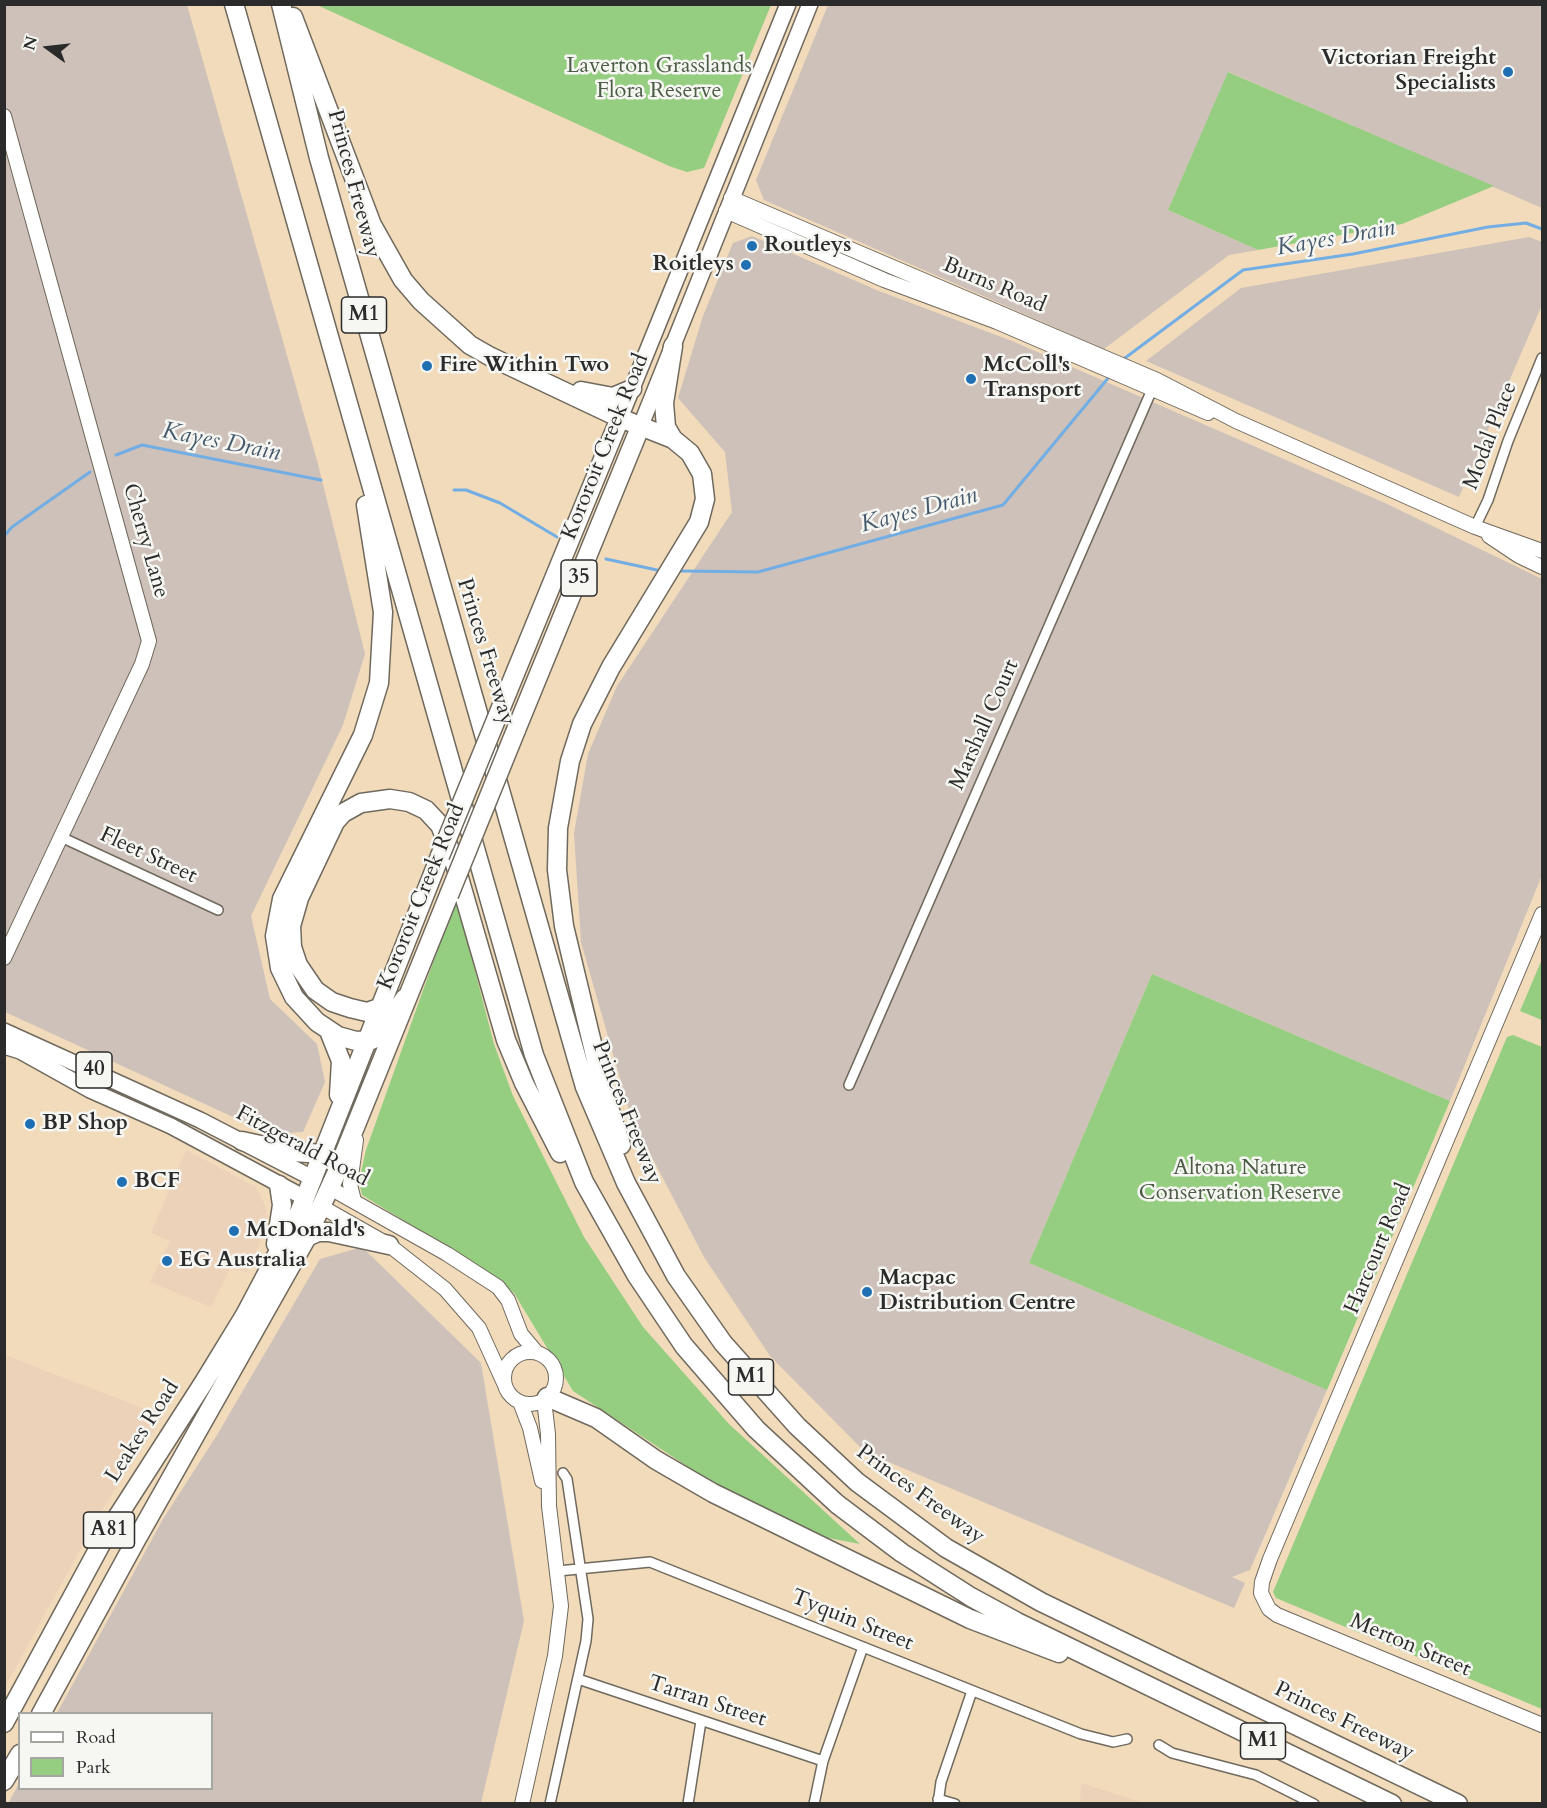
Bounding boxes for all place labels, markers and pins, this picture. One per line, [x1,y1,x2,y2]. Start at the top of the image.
place label: Victorian Freight Specialists [1321,46,1496,98]
marker: Victorian Freight Specialists [1501,65,1515,79]
place label: Routleys [764,233,851,259]
marker: Routleys [745,239,759,253]
place label: Roitleys [652,252,734,278]
marker: Roitleys [739,258,753,272]
place label: Fire Within Two [439,353,609,379]
place label: McColl's Transport [983,353,1081,404]
marker: Fire Within Two [420,359,434,373]
marker: McColl's Transport [964,372,978,386]
place label: BP Shop [42,1111,128,1137]
marker: BP Shop [23,1117,37,1131]
place label: BCF [134,1169,180,1195]
marker: BCF [115,1175,129,1189]
place label: McDonald's [246,1218,365,1244]
marker: McDonald's [227,1224,241,1238]
place label: EG Australia [179,1248,306,1274]
marker: EG Australia [160,1254,174,1268]
place label: Macpac Distribution Centre [879,1266,1076,1318]
marker: Macpac Distribution Centre [860,1285,874,1299]

